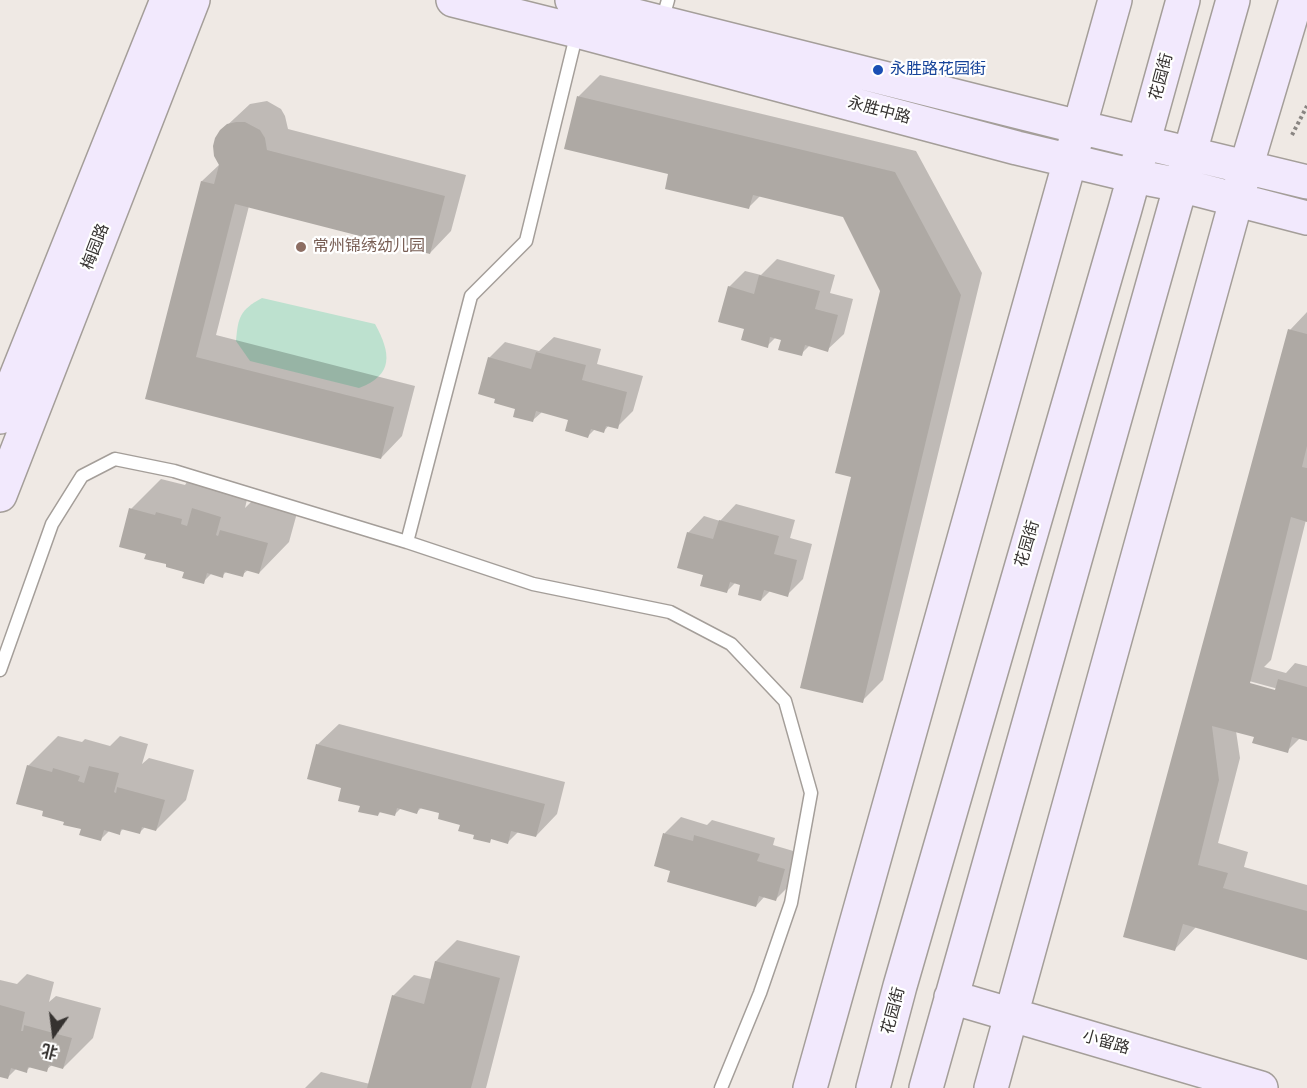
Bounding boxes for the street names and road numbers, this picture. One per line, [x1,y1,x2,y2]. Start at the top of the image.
street label: 花园街 [1147,51,1177,103]
street label: 永胜中路 [846,93,912,129]
street label: 梅园路 [78,221,114,273]
street label: 花园街 [1012,518,1044,570]
street label: 花园街 [879,985,909,1037]
street label: 小留路 [1080,1027,1132,1059]

